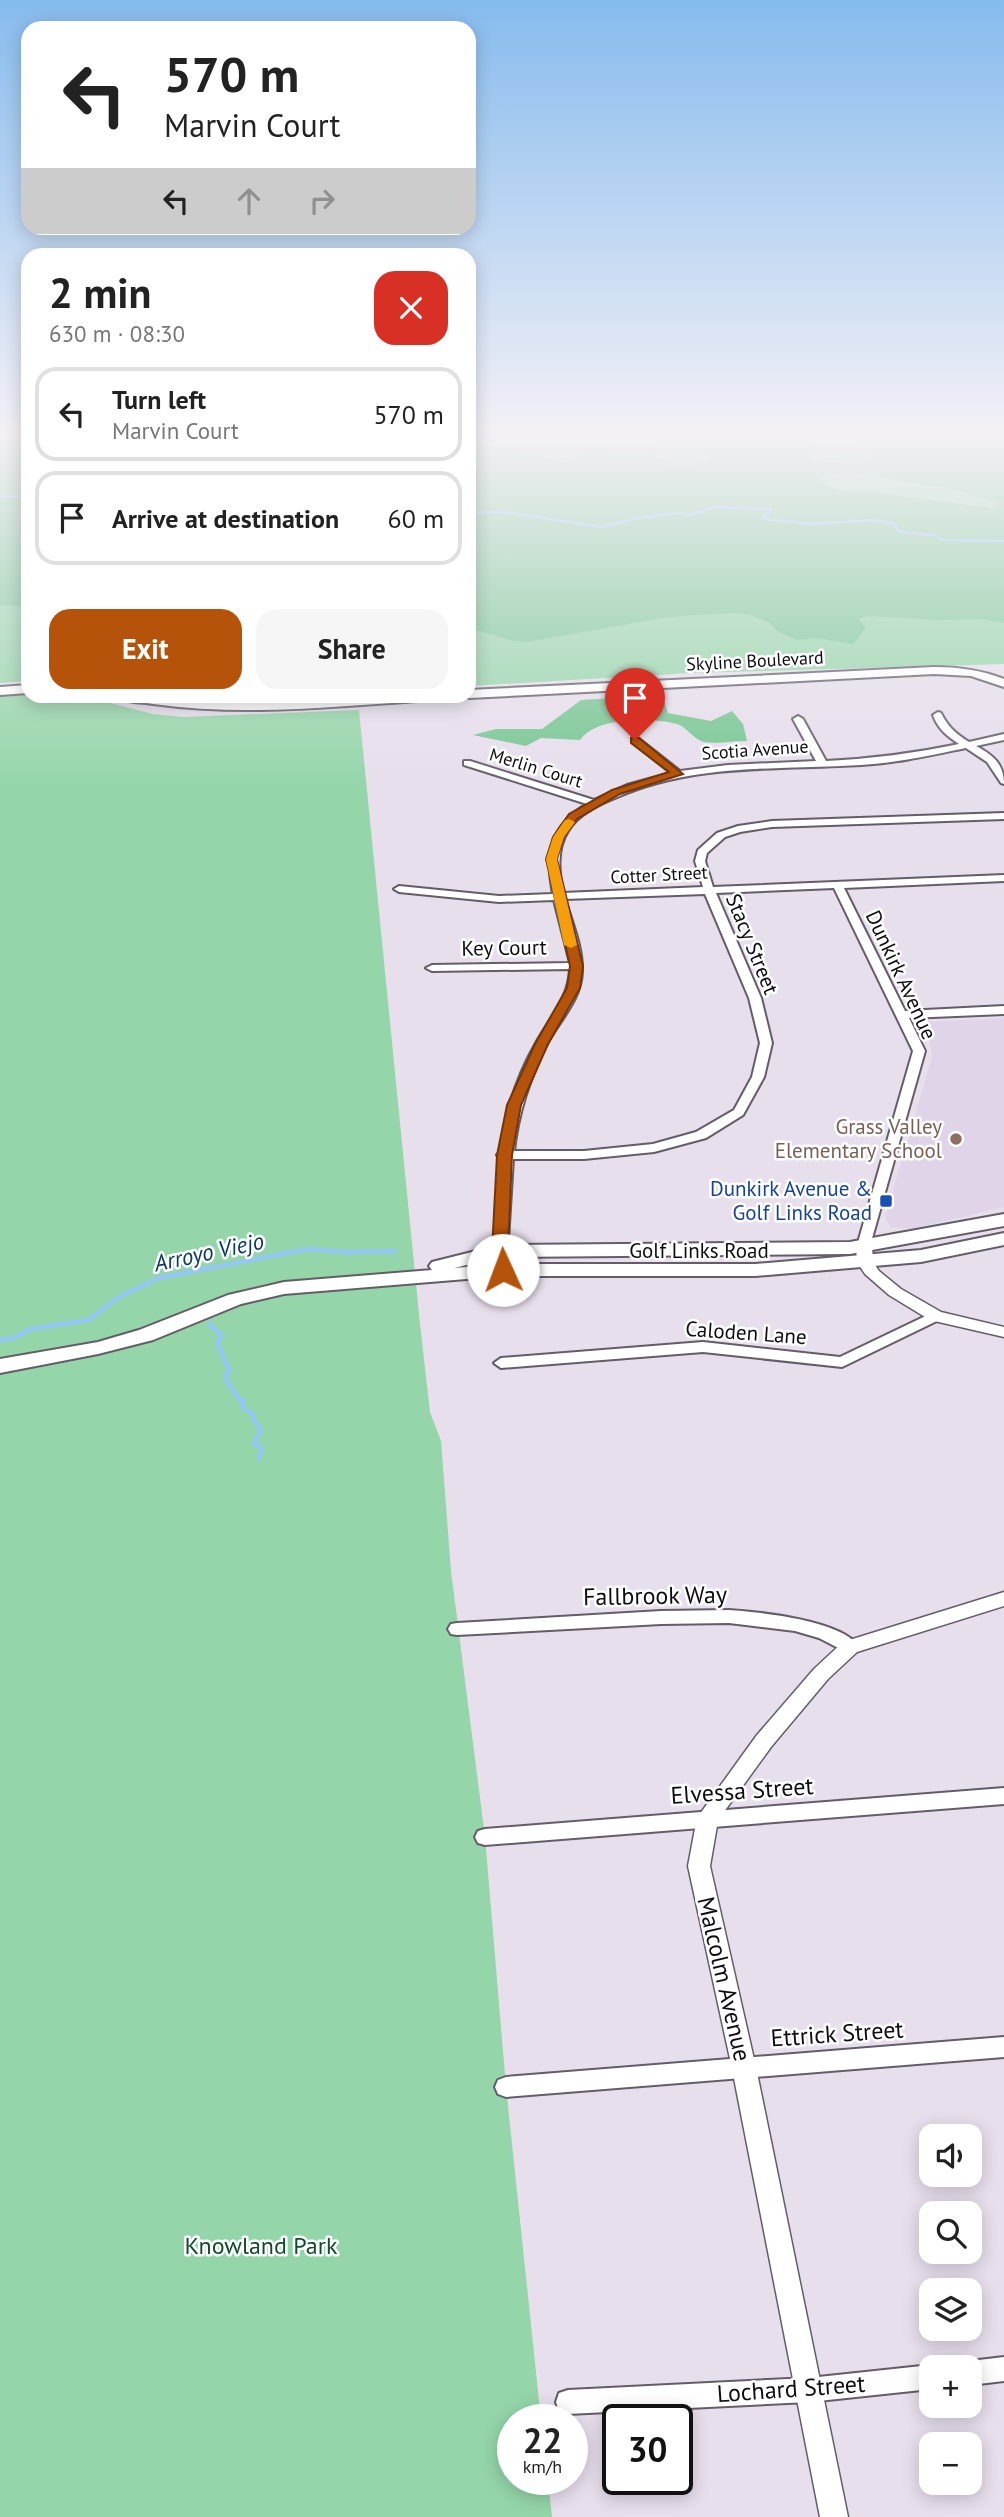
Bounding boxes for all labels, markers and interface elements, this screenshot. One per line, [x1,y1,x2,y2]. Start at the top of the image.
text: 570 m [164,42,299,106]
icon: left [49,49,140,140]
text: Marvin Court [164,104,340,146]
icon: left [157,182,195,220]
icon: ahead [230,182,268,220]
icon: right [303,182,341,220]
text: 2 min [49,265,151,320]
button: close [374,271,448,345]
text: 630 m · 08:30 [49,319,185,348]
text: Turn left [112,383,206,416]
icon: left [53,395,91,433]
text: 570 m [373,398,444,431]
text: Marvin Court [112,416,239,445]
icon: arrive [53,499,91,537]
text: Arrive at destination [112,502,339,535]
text: 60 m [388,502,444,535]
button: Exit [49,609,242,689]
button: Share [256,609,448,689]
street label: Skyline Boulevard [686,645,824,676]
pin [605,668,665,740]
icon: arrive [616,679,654,717]
street label: Scotia Avenue [701,734,809,765]
street label: Merlin Court [487,742,585,793]
street label: Cotter Street [610,860,708,889]
street label: Stacy Street [720,890,785,998]
street label: Dunkirk Avenue [860,906,943,1044]
street label: Key Court [461,933,547,962]
place label: Grass Valley Elementary School [775,1113,942,1164]
marker: Grass Valley Elementary School [948,1131,964,1147]
place label: Dunkirk Avenue & Golf Links Road [710,1175,872,1226]
marker: Dunkirk Avenue & Golf Links Road [878,1193,894,1209]
water label: Arroyo Viejo [150,1226,267,1278]
position arrow [466,1233,540,1307]
street label: Golf Links Road [629,1237,769,1264]
street label: Caloden Lane [684,1315,808,1350]
street label: Fallbrook Way [583,1579,727,1612]
street label: Elvessa Street [669,1770,814,1811]
street label: Malcolm Avenue [690,1893,758,2064]
street label: Ettrick Street [770,2013,904,2054]
map controls [919,2124,982,2495]
button: sound [919,2124,982,2187]
button: search [919,2201,982,2264]
park label: Knowland Park [185,2230,338,2261]
button: layers [919,2278,982,2341]
button: + [919,2355,982,2418]
street label: Lochard Street [716,2368,866,2409]
speed limit sign: 30 [602,2404,693,2495]
text: 22 [523,2417,562,2463]
button: − [919,2432,982,2495]
text: km/h [523,2455,562,2478]

